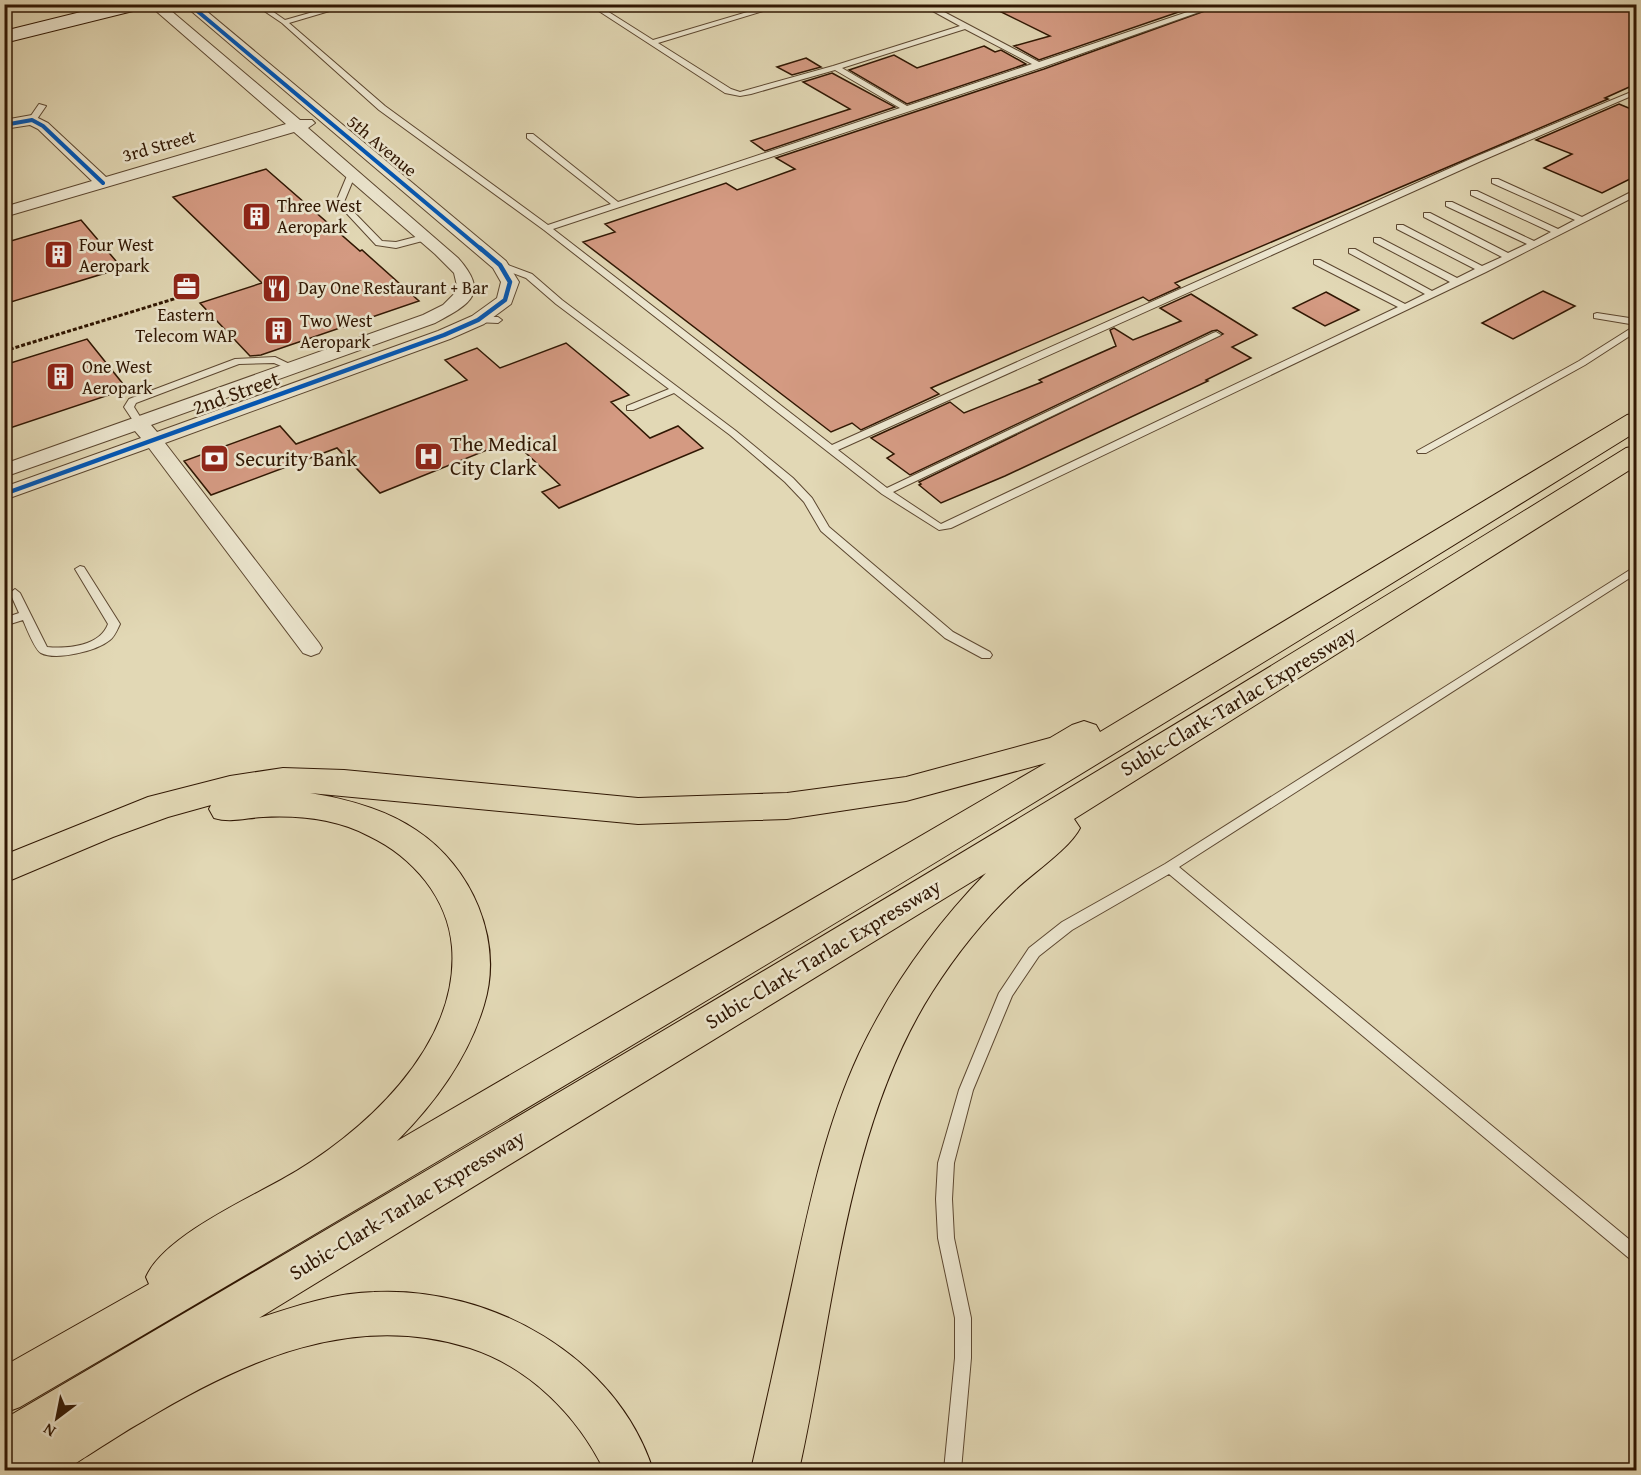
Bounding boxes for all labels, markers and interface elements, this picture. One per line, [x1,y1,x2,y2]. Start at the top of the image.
street label: 5th Avenue [341,108,423,183]
street label: 3rd Street [119,122,199,169]
place label: Three West Aeropark [277,192,362,240]
building icon: Three West Aeropark [240,200,272,232]
place label: Four West Aeropark [79,231,155,279]
building icon: Four West Aeropark [42,239,74,271]
office icon: Eastern Telecom WAP [170,270,202,302]
restaurant icon: Day One Restaurant + Bar [261,272,293,304]
place label: Day One Restaurant + Bar [298,274,489,301]
place label: Eastern Telecom WAP [135,301,237,349]
place label: Two West Aeropark [300,307,373,355]
building icon: Two West Aeropark [263,315,295,347]
place label: One West Aeropark [82,353,153,401]
building icon: One West Aeropark [45,361,77,393]
street label: 2nd Street [188,362,284,423]
place label: The Medical City Clark [450,428,557,483]
hospital icon: The Medical City Clark [413,440,445,472]
bank icon: Security Bank [198,443,230,475]
place label: Security Bank [235,443,357,474]
street label: Subic-Clark-Tarlac Expressway [1114,617,1362,784]
street label: Subic-Clark-Tarlac Expressway [699,870,947,1037]
street label: Subic-Clark-Tarlac Expressway [283,1121,531,1288]
north arrow [27,1388,87,1448]
text: N [38,1418,60,1444]

